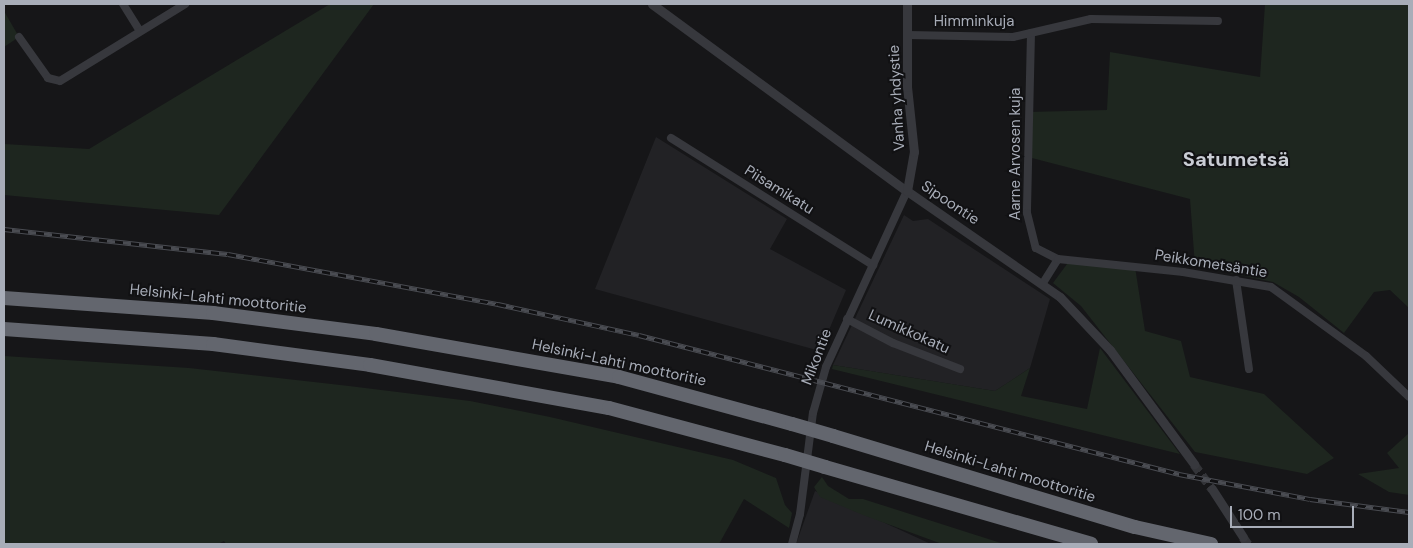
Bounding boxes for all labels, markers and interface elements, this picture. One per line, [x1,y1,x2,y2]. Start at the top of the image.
street label: Himminkuja [934,13,1014,31]
street label: Vanha yhdystie [885,44,909,152]
street label: Aarne Arvosen kuja [1007,87,1025,221]
district label: Satumetsä [1183,147,1289,171]
street label: Piisamikatu [741,162,817,218]
street label: Sipoontie [918,177,982,229]
street label: Peikkometsäntie [1153,246,1269,282]
street label: Helsinki-Lahti moottoritie [129,281,307,317]
street label: Lumikkokatu [866,306,952,358]
street label: Mikontie [798,326,836,388]
street label: Helsinki-Lahti moottoritie [530,336,708,390]
street label: Helsinki-Lahti moottoritie [922,437,1098,507]
scale bar [1233,496,1357,528]
text: 100 m [1238,505,1281,525]

